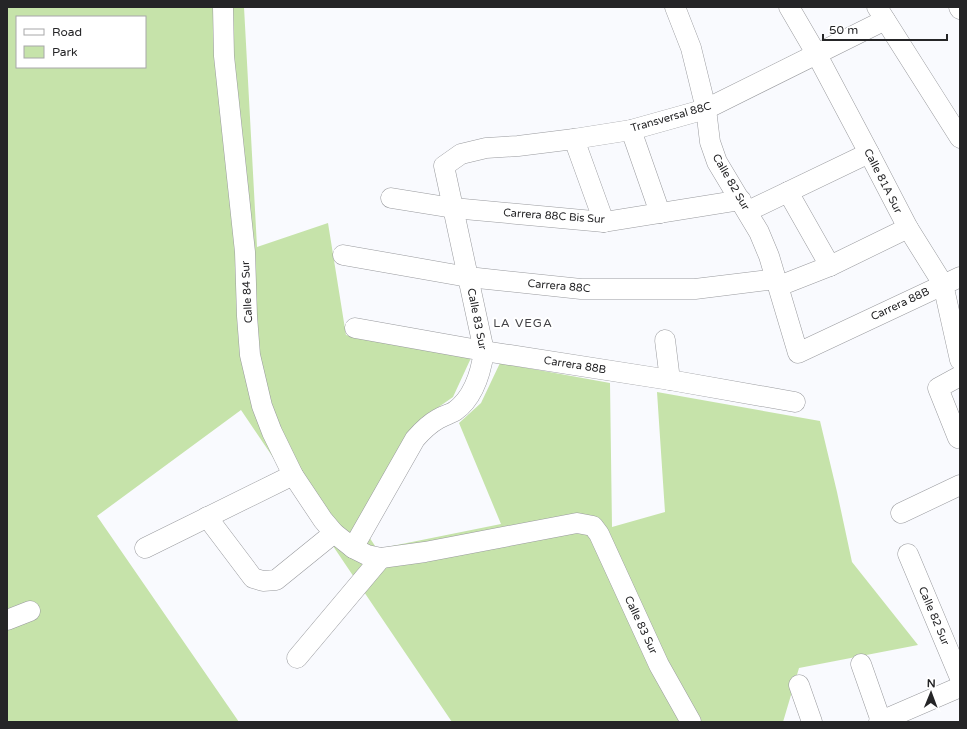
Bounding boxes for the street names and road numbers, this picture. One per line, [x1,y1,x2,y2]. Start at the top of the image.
street label: Transversal 88C [629,99,713,135]
street label: Calle 81A Sur [861,146,905,216]
street label: Calle 82 Sur [710,152,753,213]
street label: Carrera 88C Bis Sur [503,206,606,226]
street label: Calle 84 Sur [239,260,255,324]
street label: Carrera 88C [527,277,591,295]
street label: Carrera 88B [869,285,932,323]
street label: Calle 83 Sur [465,287,490,352]
street label: Carrera 88B [543,354,608,376]
street label: Calle 82 Sur [916,585,953,648]
street label: Calle 83 Sur [622,594,660,657]

